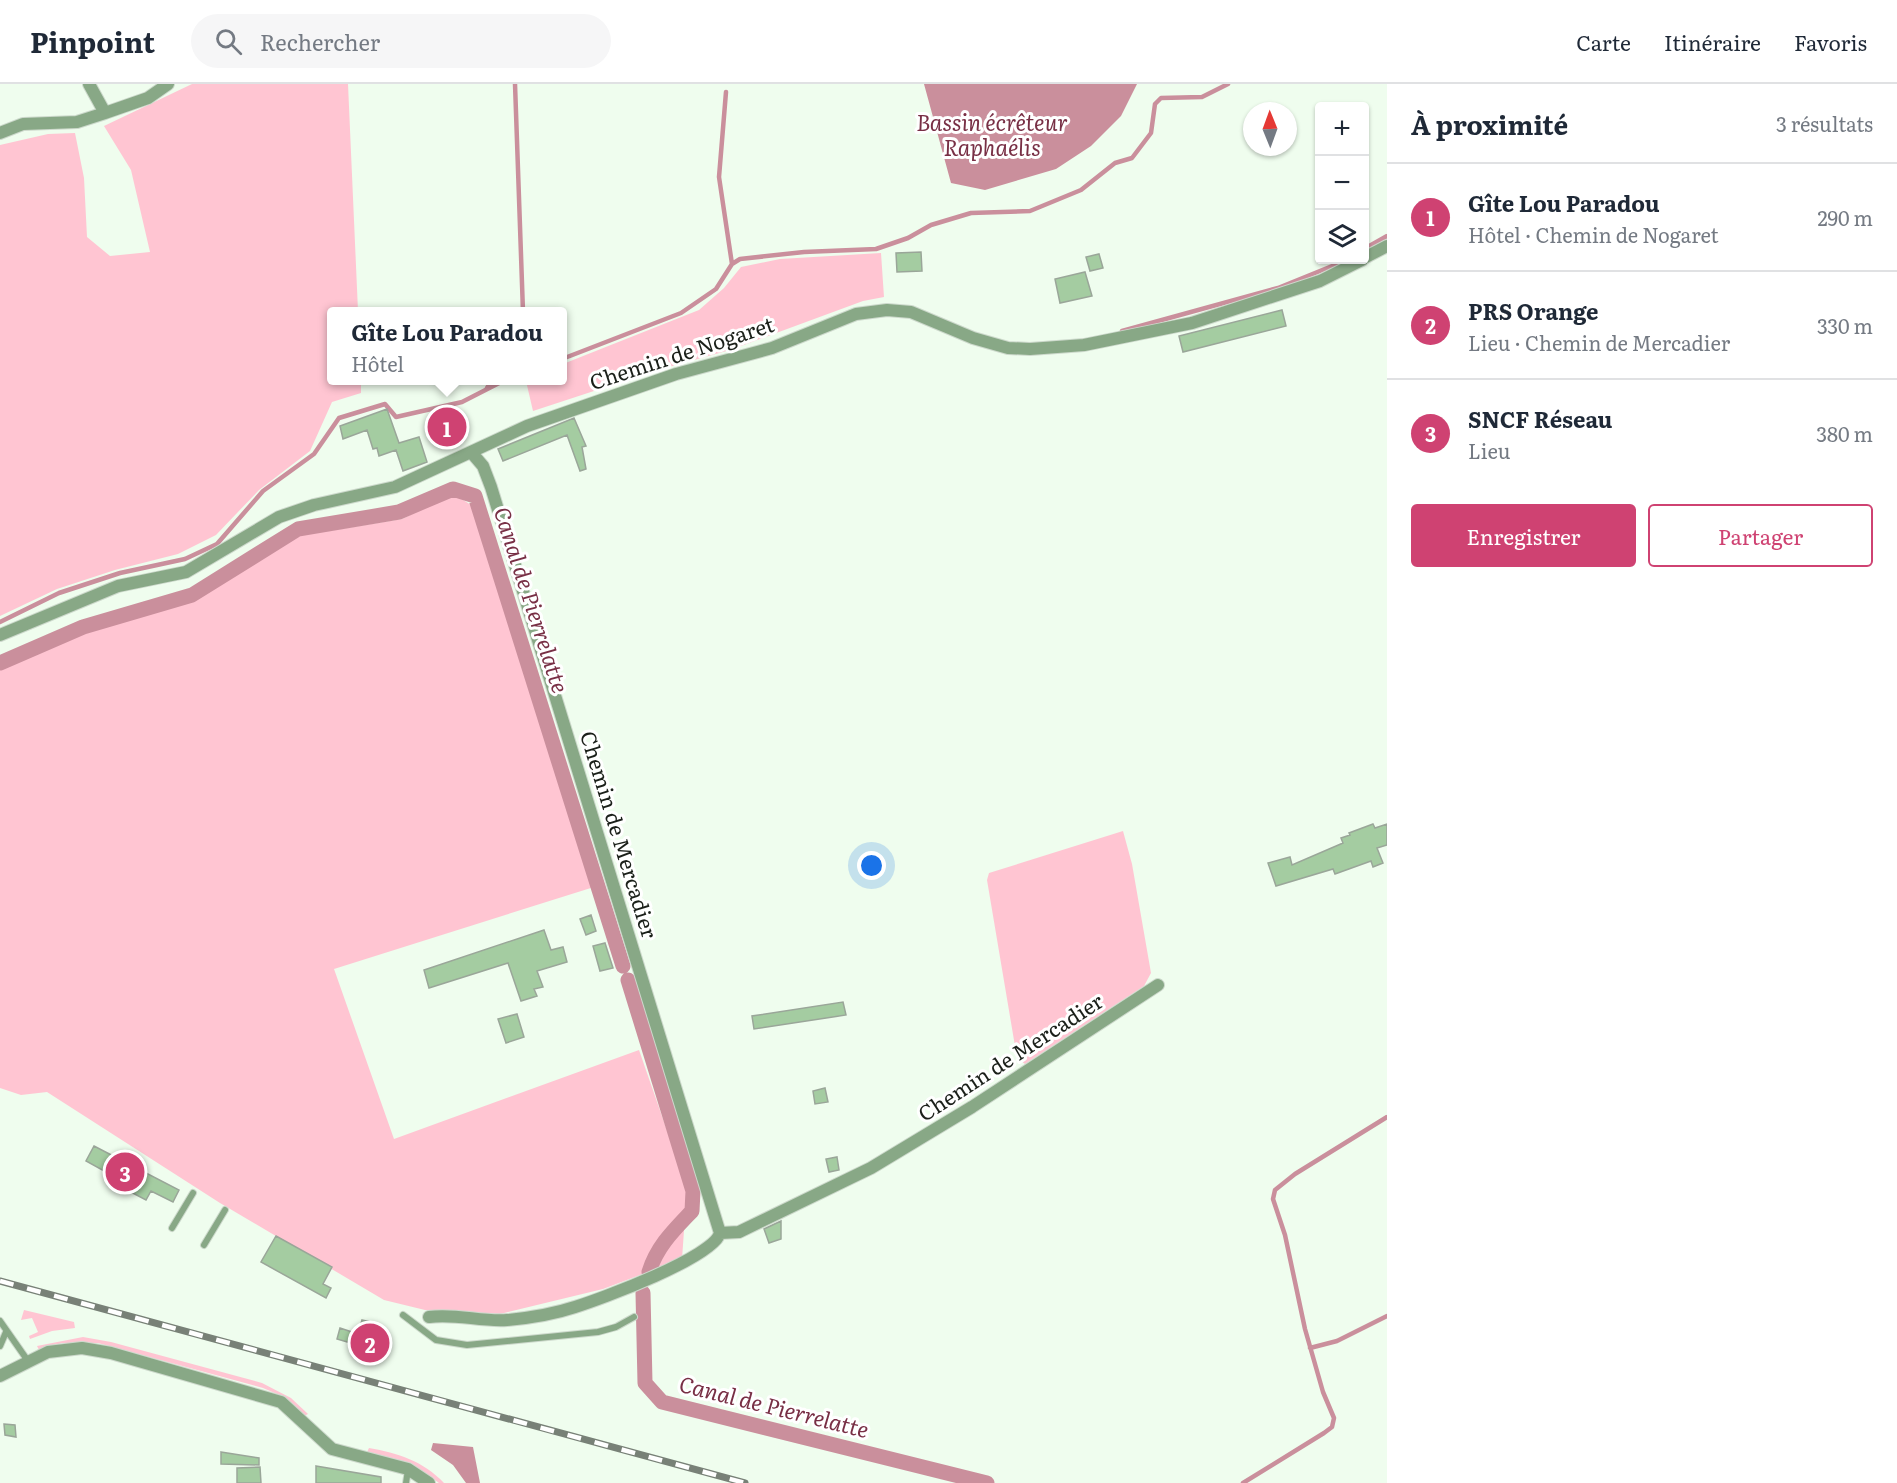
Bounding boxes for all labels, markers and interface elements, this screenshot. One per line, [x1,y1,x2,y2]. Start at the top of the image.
search box [191,14,611,68]
text: Pinpoint [30,20,155,62]
icon: search [212,25,245,58]
text: Rechercher [260,25,380,58]
text: Carte [1576,26,1631,57]
text: Itinéraire [1664,26,1761,57]
text: Favoris [1794,26,1867,57]
north arrow [1243,102,1297,156]
map controls [1315,102,1369,264]
button: + [1315,102,1369,156]
text: À proximité [1411,104,1568,143]
water label: Bassin écrêteur Raphaélis [916,105,1068,163]
text: 3 résultats [1776,108,1873,138]
button: − [1315,156,1369,210]
text: Gîte Lou Paradou [1468,186,1660,219]
text: 1 [1426,202,1435,232]
text: 290 m [1817,202,1873,232]
button: layers [1315,210,1369,264]
text: Hôtel · Chemin de Nogaret [1468,219,1719,249]
text: PRS Orange [1468,294,1598,327]
popup [327,307,567,385]
street label: Chemin de Nogaret [585,307,778,396]
text: 2 [1425,310,1436,340]
text: 330 m [1817,310,1873,340]
text: Gîte Lou Paradou [351,315,543,348]
text: Lieu · Chemin de Mercadier [1468,327,1730,357]
text: Hôtel [351,348,404,378]
text: SNCF Réseau [1468,402,1613,435]
pin: 1 [428,404,466,450]
text: 3 [1425,418,1436,448]
text: 380 m [1816,418,1873,448]
text: Lieu [1468,435,1510,465]
water label: Canal de Pierrelatte [487,502,578,697]
button: Enregistrer [1411,504,1636,567]
button: Partager [1648,504,1873,567]
street label: Chemin de Mercadier [574,727,667,942]
your location [857,851,886,880]
street label: Chemin de Mercadier [911,984,1108,1128]
pin: 3 [106,1150,144,1194]
pin: 2 [350,1320,389,1366]
water label: Canal de Pierrelatte [676,1366,873,1445]

